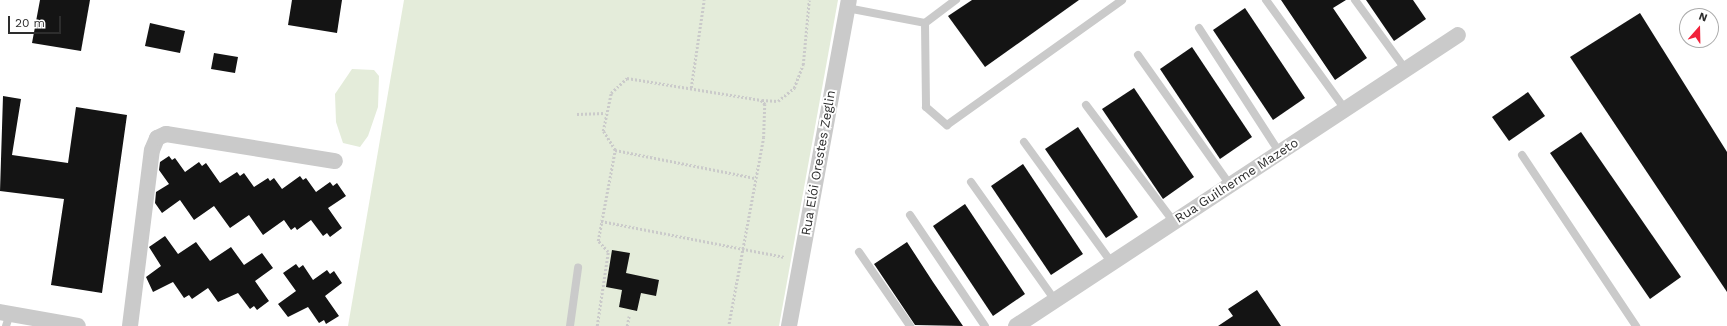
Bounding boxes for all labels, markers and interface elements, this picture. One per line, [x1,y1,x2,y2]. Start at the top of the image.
scale bar [10,8,63,34]
north arrow [1679,8,1719,48]
text: N [1697,10,1709,25]
text: 20 m [15,16,45,30]
street label: Rua Elói Orestes Zeglin [799,89,839,237]
street label: Rua Guilherme Mazeto [1172,135,1302,227]

